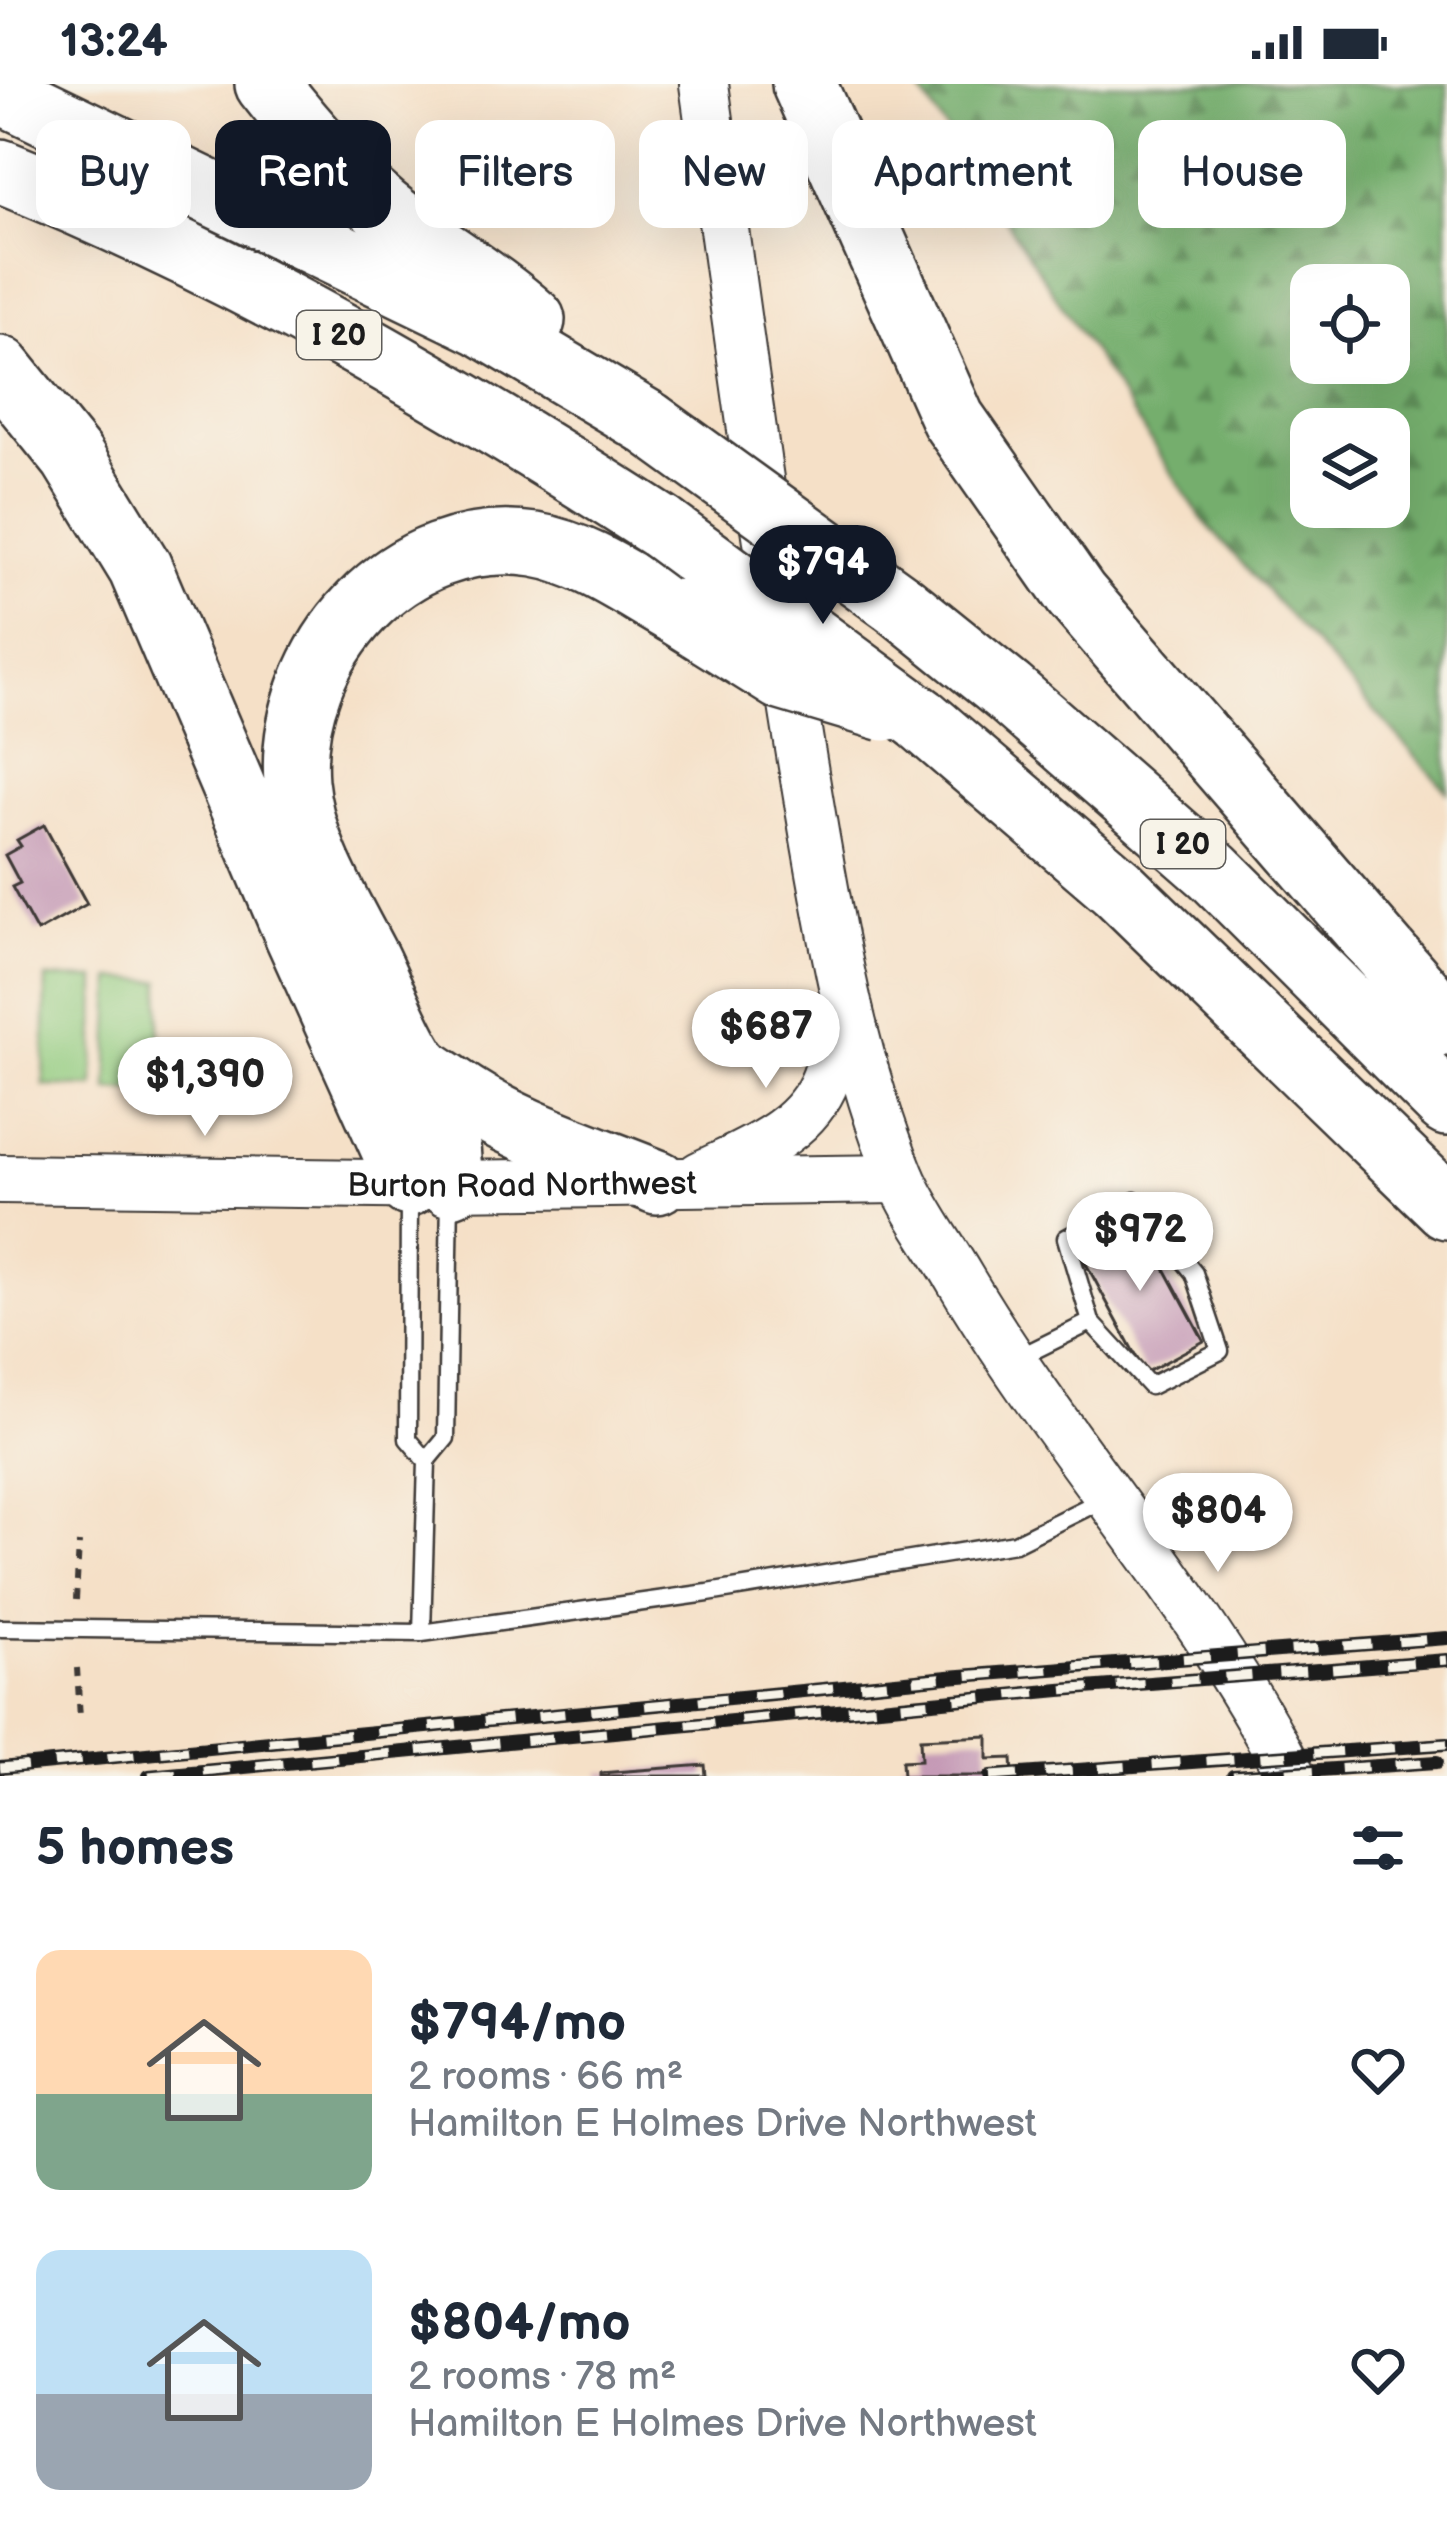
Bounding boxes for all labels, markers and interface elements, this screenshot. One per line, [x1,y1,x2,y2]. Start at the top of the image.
text: 13:24 [60,15,168,70]
chip: Buy [36,120,191,228]
chip: Rent [215,120,391,228]
chip: Filters [415,120,615,228]
chip: New [639,120,808,228]
chip: Apartment [832,120,1114,228]
chip: House [1138,120,1346,228]
map controls [1290,264,1410,528]
button: locate [1290,264,1410,384]
road number: I 20 [297,311,381,359]
button: layers [1290,408,1410,528]
pin: $794 [752,525,894,627]
text: $794 [776,540,870,587]
road number: I 20 [1141,820,1225,868]
pin: $687 [695,989,837,1091]
text: $687 [719,1004,813,1051]
pin: $1,390 [107,1037,303,1139]
text: $1,390 [145,1052,265,1099]
street label: Burton Road Northwest [347,1164,697,1207]
pin: $972 [1069,1192,1211,1294]
text: $972 [1093,1207,1187,1254]
pin: $804 [1147,1473,1289,1575]
text: $804 [1170,1488,1266,1535]
icon: filters [1345,1815,1411,1881]
text: 5 homes [36,1818,234,1879]
text: $794/mo [408,1993,626,2054]
icon: home [132,1998,276,2142]
icon: heart [1345,2037,1411,2103]
text: 2 rooms · 66 m² [408,2054,683,2101]
text: Hamilton E Holmes Drive Northwest [408,2101,1037,2148]
text: $804/mo [408,2293,631,2354]
icon: home [132,2298,276,2442]
icon: heart [1345,2337,1411,2403]
text: 2 rooms · 78 m² [408,2354,677,2401]
text: Hamilton E Holmes Drive Northwest [408,2401,1037,2448]

